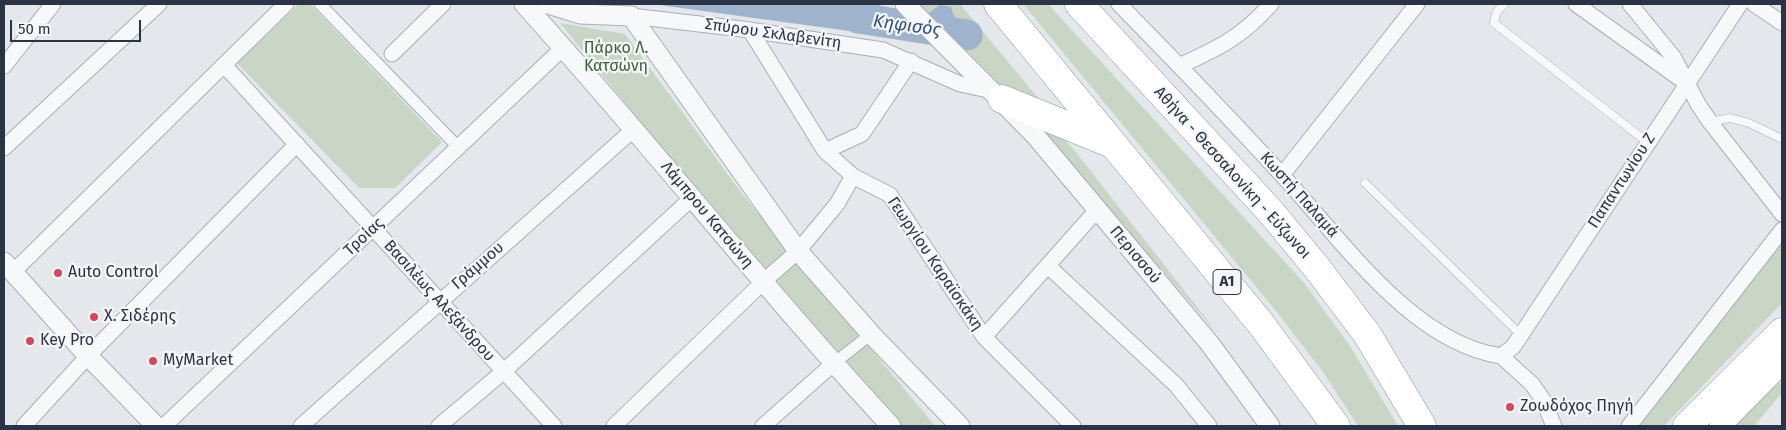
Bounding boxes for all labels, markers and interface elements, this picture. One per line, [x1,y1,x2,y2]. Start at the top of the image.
scale bar [12,10,144,42]
water label: Κηφισός [872,11,942,41]
street label: Σπύρου Σκλαβενίτη [703,15,843,53]
text: 50 m [18,20,51,38]
park label: Πάρκο Λ. Κατσώνη [584,39,648,77]
street label: Αθήνα - Θεσσαλονίκη - Εύζωνοι [1150,83,1314,263]
street label: Παπαντωνίου Ζ [1584,130,1660,232]
street label: Κωστή Παλαμά [1256,148,1342,242]
street label: Λάμπρου Κατσώνη [657,158,757,272]
street label: Γεωργίου Καραϊσκάκη [883,193,987,335]
street label: Τροίας [340,214,388,260]
street label: Περισσού [1105,222,1165,288]
street label: Βασιλέως Αλεξάνδρου [379,236,499,366]
street label: Γράμμου [448,238,508,294]
place label: Auto Control [68,263,158,283]
marker: Auto Control [52,267,64,279]
road number: Α1 [1213,270,1241,294]
place label: Χ. Σιδέρης [104,307,176,327]
marker: Χ. Σιδέρης [88,311,100,323]
place label: Key Pro [40,331,94,351]
marker: Key Pro [24,335,36,347]
place label: MyMarket [163,351,233,371]
marker: MyMarket [147,355,159,367]
place label: Ζοωδόχος Πηγή [1520,397,1634,417]
marker: Ζοωδόχος Πηγή [1504,401,1516,413]

